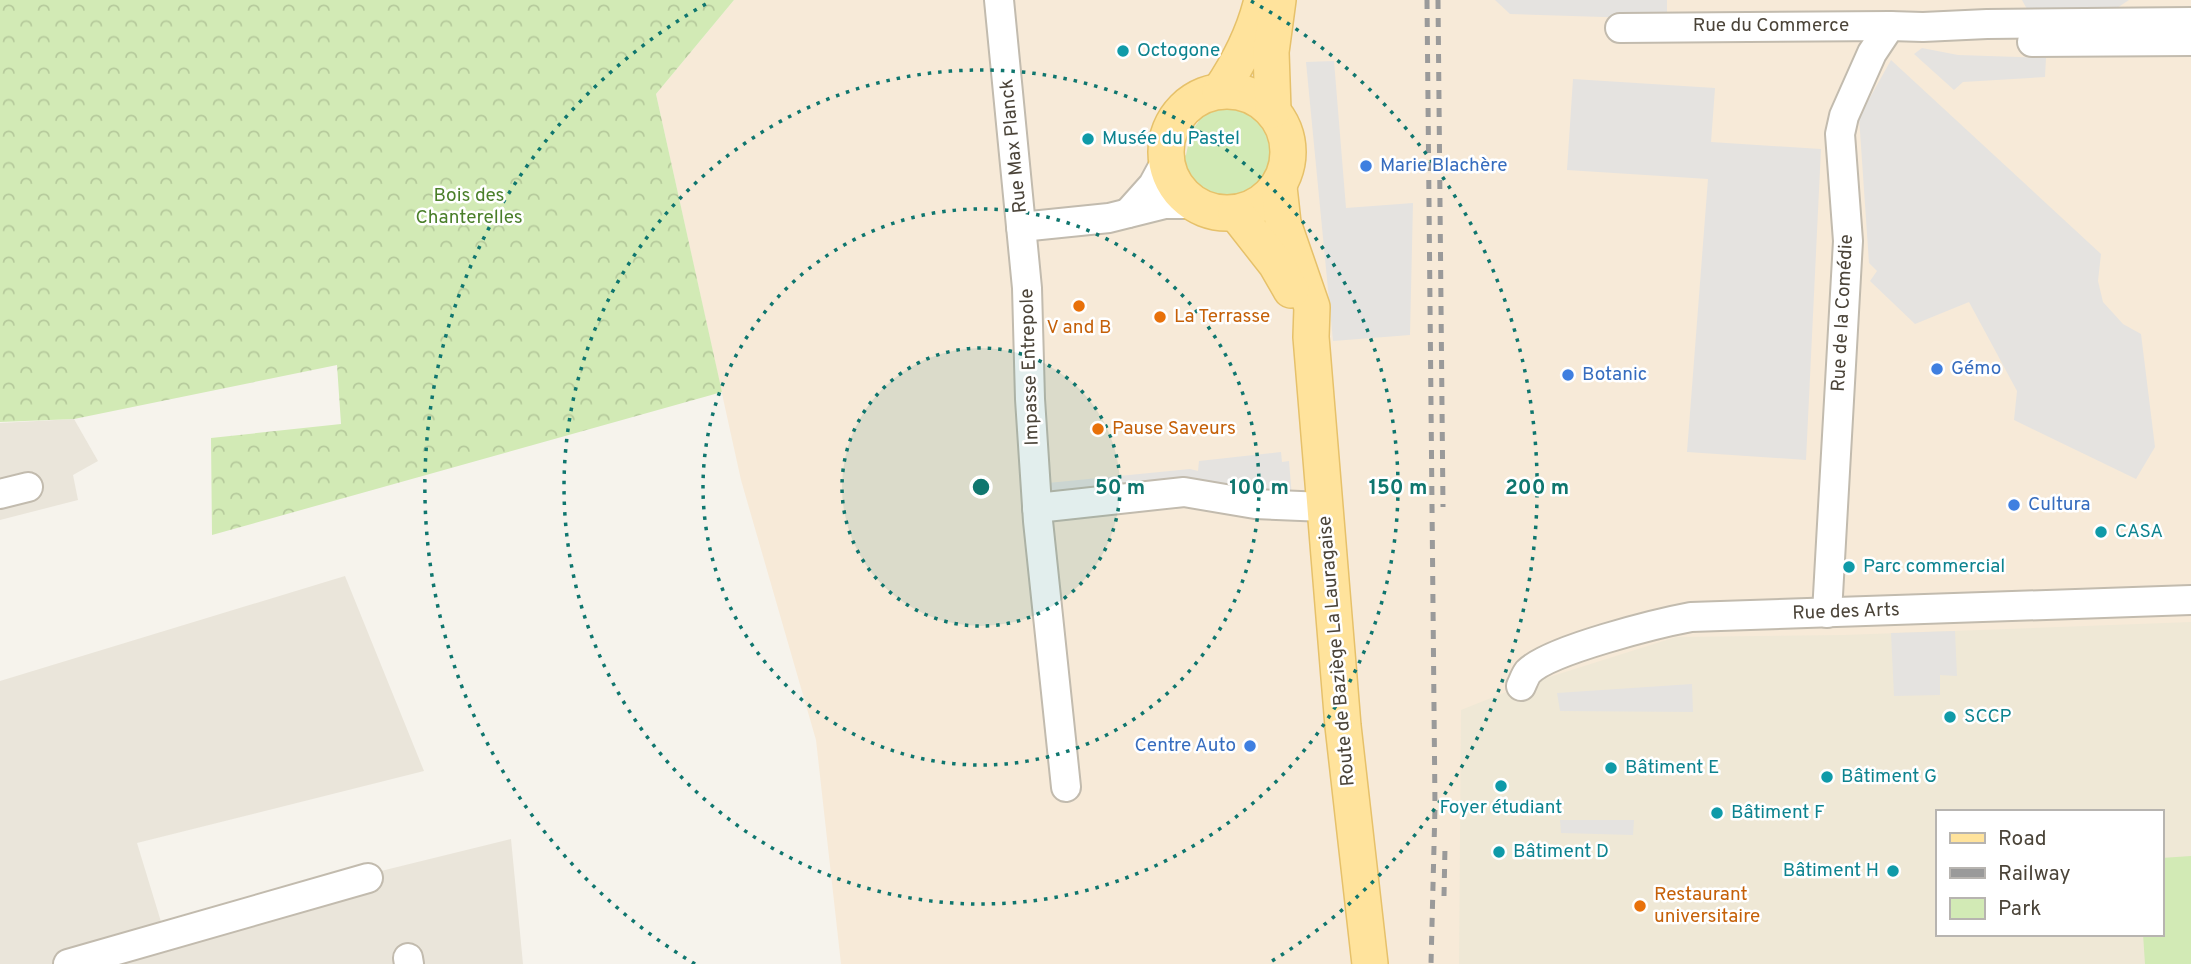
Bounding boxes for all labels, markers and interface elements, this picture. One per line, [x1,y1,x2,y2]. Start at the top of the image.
street label: Rue du Commerce [1693,14,1849,38]
place label: Octogone [1137,39,1220,63]
marker: Octogone [1115,43,1131,59]
street label: Rue Max Planck [995,78,1033,214]
place label: Musée du Pastel [1102,127,1240,151]
marker: Musée du Pastel [1080,131,1096,147]
place label: Marie Blachère [1380,154,1507,178]
marker: Marie Blachère [1358,158,1374,174]
park label: Bois des Chanterelles [415,184,523,230]
street label: Rue de la Comédie [1827,234,1859,392]
street label: Impasse Entrepole [1015,288,1045,446]
marker: V and B [1071,298,1087,314]
place label: La Terrasse [1174,305,1270,329]
marker: La Terrasse [1152,309,1168,325]
place label: V and B [1047,316,1111,340]
place label: Gémo [1951,357,2001,381]
marker: Gémo [1929,361,1945,377]
place label: Botanic [1582,363,1647,387]
marker: Botanic [1560,367,1576,383]
place label: Pause Saveurs [1112,417,1236,441]
marker: Pause Saveurs [1090,421,1106,437]
centre of rings [969,475,993,499]
text: 50 m [1095,475,1145,502]
text: 100 m [1229,475,1289,502]
text: 150 m [1369,475,1427,502]
text: 200 m [1505,475,1569,502]
place label: Cultura [2028,493,2091,517]
marker: Cultura [2006,497,2022,513]
street label: Route de Baziège La Lauragaise [1313,515,1361,787]
place label: CASA [2115,520,2163,544]
marker: CASA [2093,524,2109,540]
place label: Parc commercial [1863,555,2005,579]
marker: Parc commercial [1841,559,1857,575]
street label: Rue des Arts [1792,598,1900,626]
place label: SCCP [1964,705,2012,729]
marker: SCCP [1942,709,1958,725]
place label: Centre Auto [1134,734,1236,758]
marker: Centre Auto [1242,738,1258,754]
place label: Bâtiment E [1625,756,1719,780]
marker: Bâtiment E [1603,760,1619,776]
place label: Bâtiment G [1841,765,1937,789]
marker: Bâtiment G [1819,769,1835,785]
marker: Foyer étudiant [1493,778,1509,794]
place label: Foyer étudiant [1440,796,1562,820]
place label: Bâtiment F [1731,801,1825,825]
marker: Bâtiment F [1709,805,1725,821]
legend [1936,810,2163,936]
text: Road [1998,826,2047,853]
place label: Bâtiment D [1513,840,1609,864]
marker: Bâtiment D [1491,844,1507,860]
place label: Bâtiment H [1783,859,1879,883]
text: Railway [1998,861,2071,888]
marker: Bâtiment H [1885,863,1901,879]
place label: Restaurant universitaire [1654,883,1760,929]
text: Park [1998,896,2041,923]
marker: Restaurant universitaire [1632,898,1648,914]

